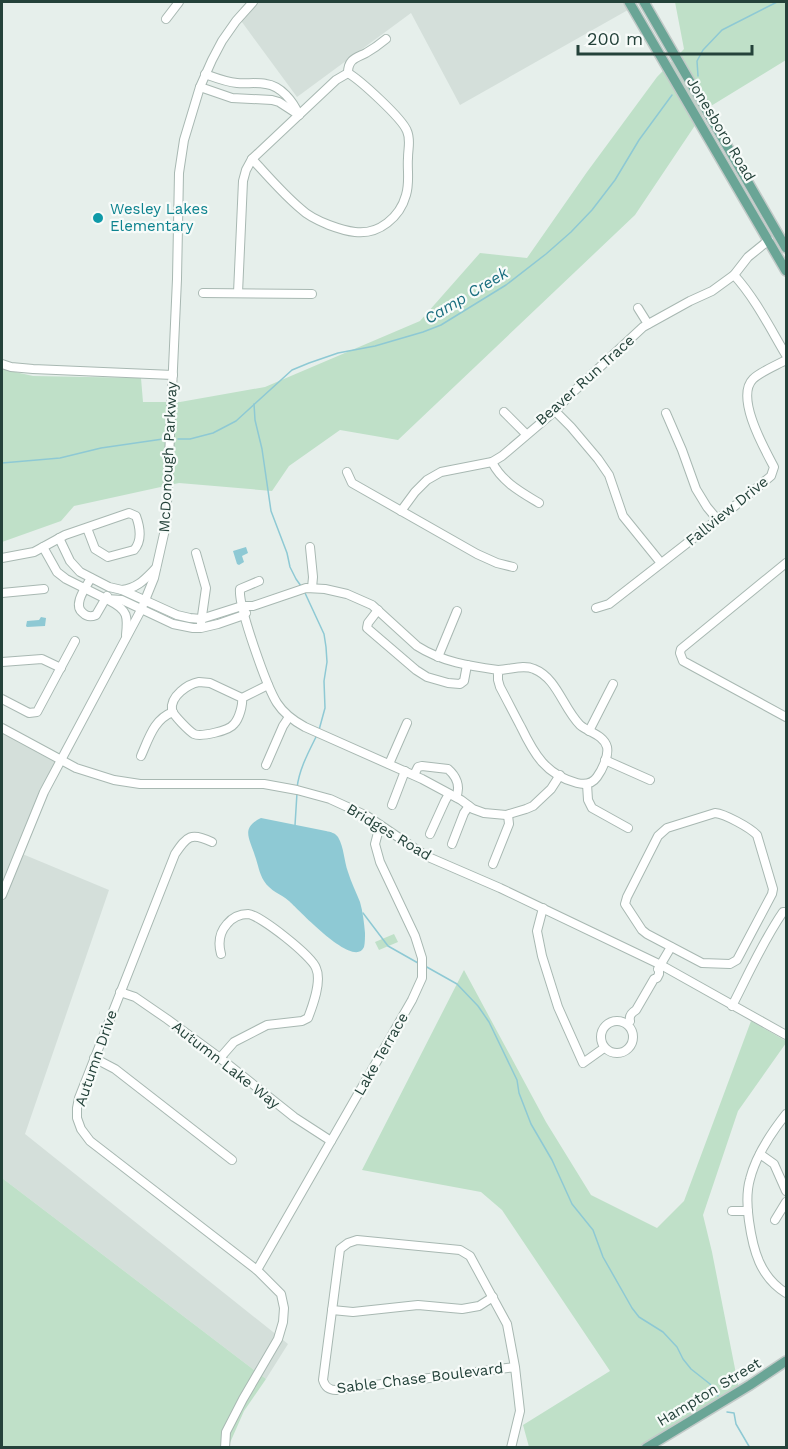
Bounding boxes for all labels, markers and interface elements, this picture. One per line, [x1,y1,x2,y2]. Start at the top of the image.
scale bar [578,18,752,56]
text: 200 m [587,28,643,49]
street label: Jonesboro Road [683,74,759,184]
place label: Wesley Lakes Elementary [110,200,208,235]
marker: Wesley Lakes Elementary [91,211,105,225]
water label: Camp Creek [421,262,513,328]
street label: Beaver Run Trace [532,331,638,429]
street label: McDonough Parkway [155,381,181,533]
street label: Fallview Drive [682,472,772,550]
street label: Bridges Road [343,800,435,864]
street label: Autumn Drive [71,1008,121,1108]
street label: Lake Terrace [350,1009,412,1099]
street label: Autumn Lake Way [168,1017,284,1113]
street label: Hampton Street [654,1354,765,1430]
street label: Sable Chase Boulevard [336,1359,504,1397]

